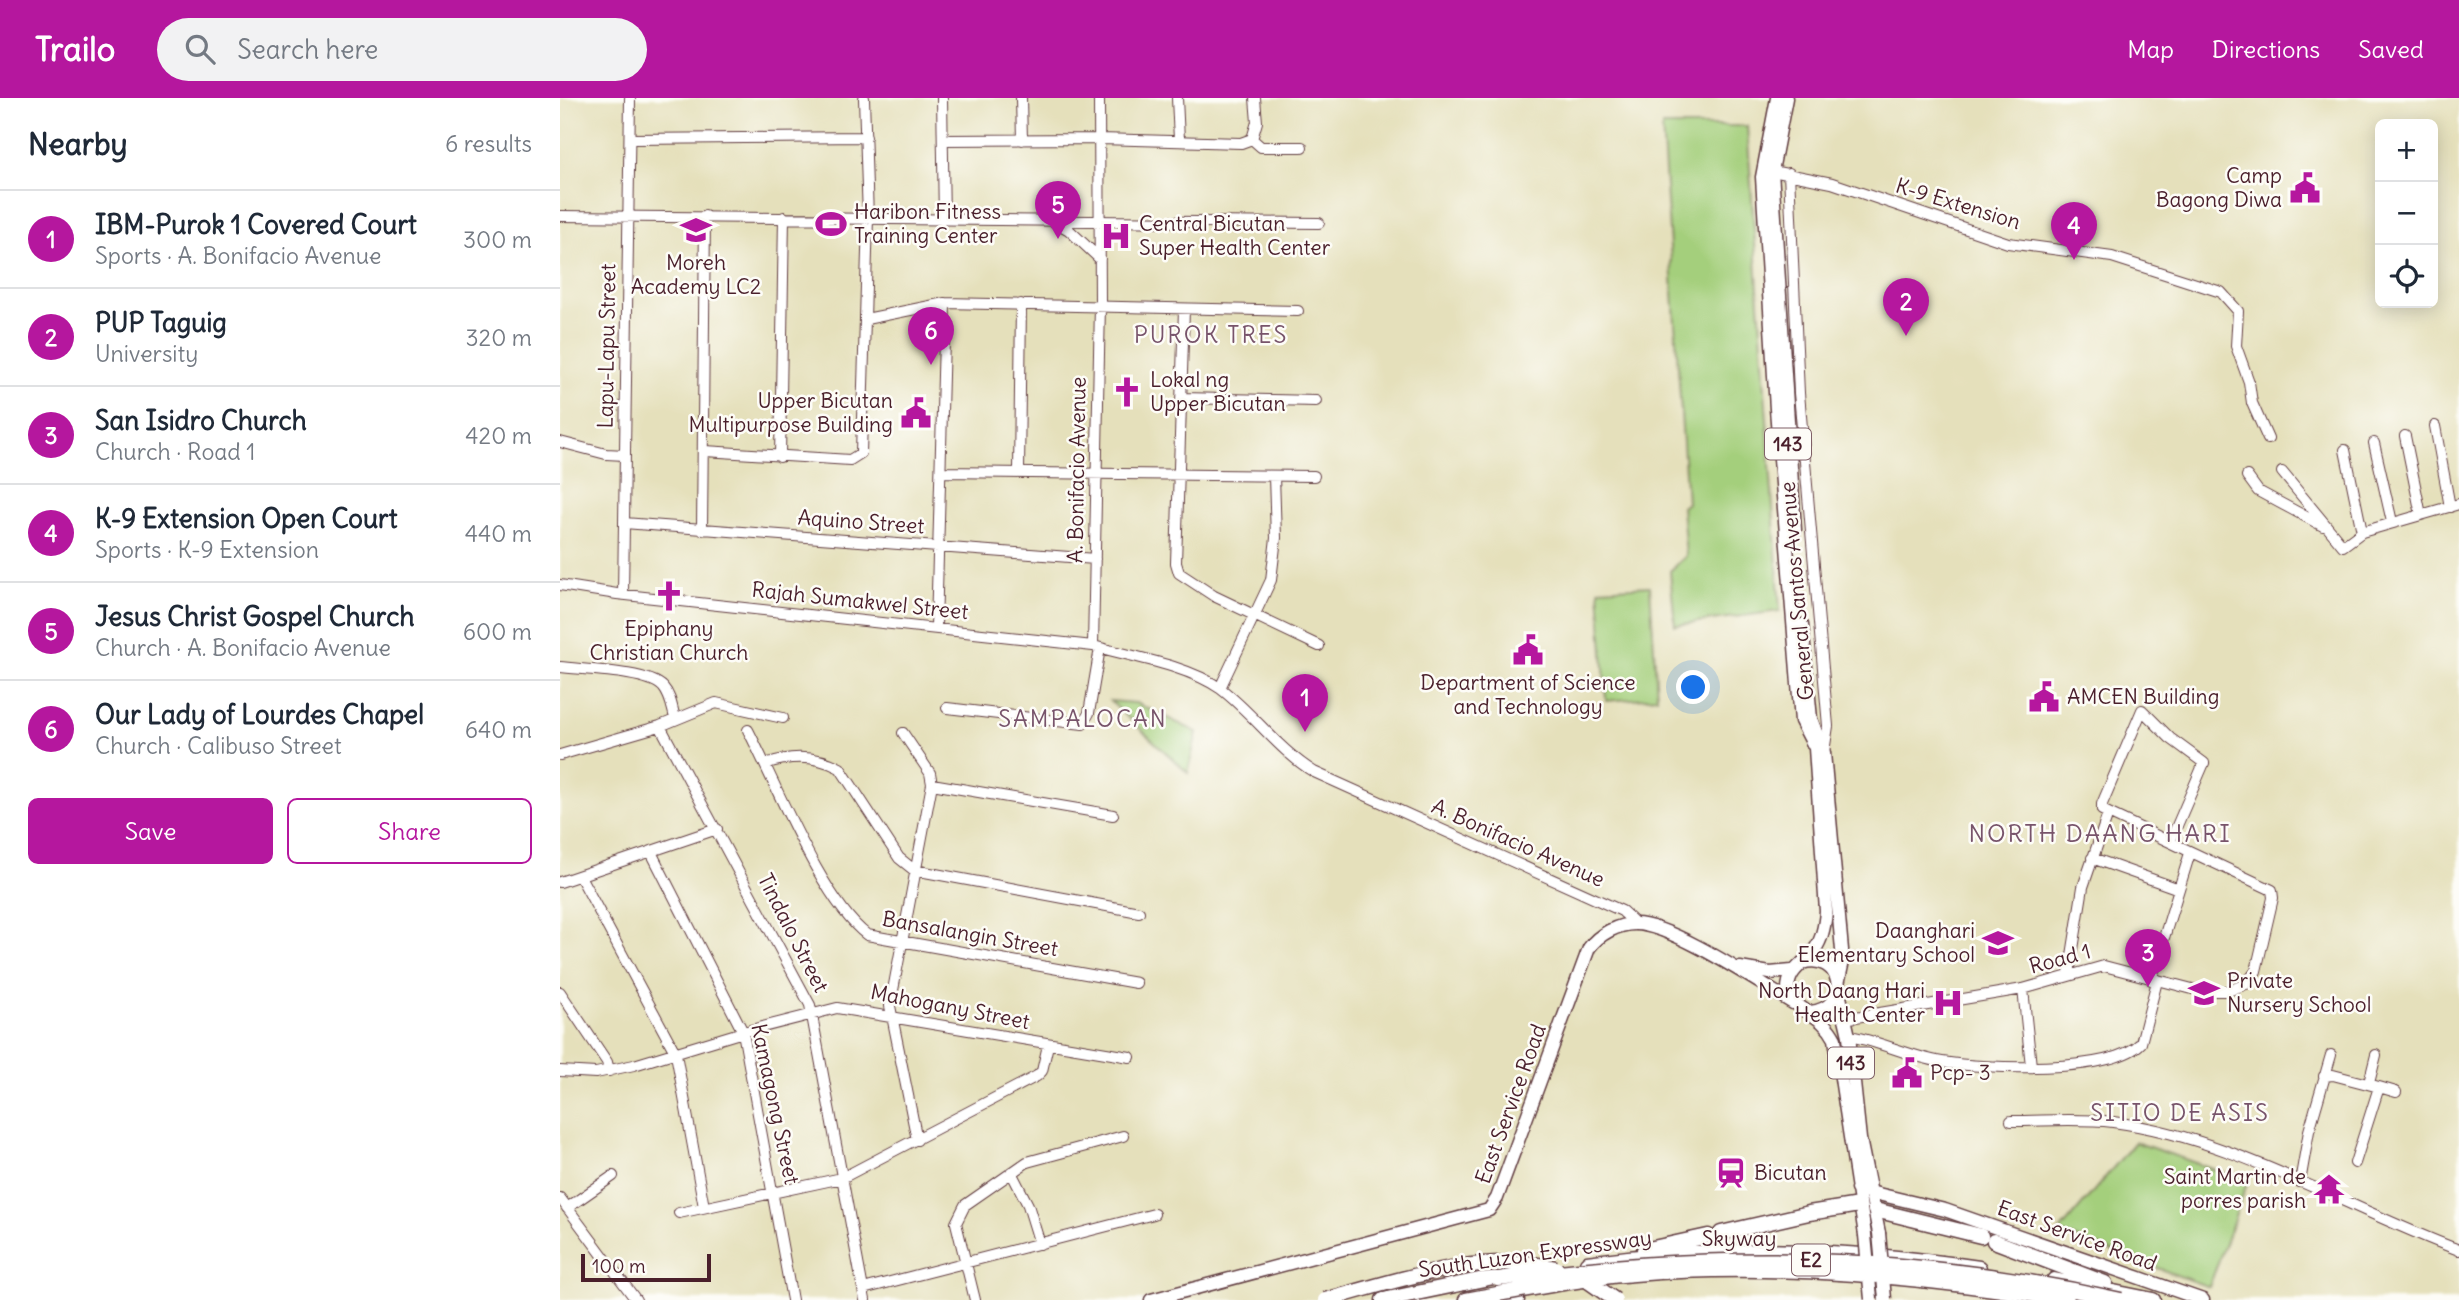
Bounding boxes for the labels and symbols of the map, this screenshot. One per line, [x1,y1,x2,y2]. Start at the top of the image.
place label: Camp Bagong Diwa [2156,162,2282,213]
public building icon: Camp Bagong Diwa [2288,171,2322,205]
street label: K-9 Extension [1892,172,2024,235]
pin: 5 [1035,181,1081,239]
place label: Haribon Fitness Training Center [854,198,1001,249]
pin: 4 [2051,202,2097,260]
sports icon: Haribon Fitness Training Center [814,207,848,241]
place label: Central Bicutan Super Health Center [1139,210,1331,261]
school or university icon: Moreh Academy LC2 [679,213,713,247]
hospital icon: Central Bicutan Super Health Center [1099,219,1133,253]
place label: Moreh Academy LC2 [631,249,761,300]
street label: Lapu-Lapu Street [592,263,621,429]
pin: 2 [1883,278,1929,336]
pin: 6 [908,307,954,365]
district label: PUROK TRES [1134,320,1288,349]
place label: Lokal ng Upper Bicutan [1150,366,1286,417]
church icon: Lokal ng Upper Bicutan [1110,375,1144,409]
street label: A. Bonifacio Avenue [1061,377,1092,563]
place label: Upper Bicutan Multipurpose Building [689,387,893,438]
public building icon: Upper Bicutan Multipurpose Building [899,396,933,430]
road number: 143 [1765,428,1811,460]
street label: General Santos Avenue [1773,481,1820,702]
street label: Aquino Street [797,504,925,539]
street label: Rajah Sumakwel Street [750,576,970,625]
church icon: Epiphany Christian Church [652,579,686,613]
place label: Epiphany Christian Church [590,615,748,666]
public building icon: Department of Science and Technology [1511,633,1545,667]
place label: Department of Science and Technology [1420,669,1636,720]
your location [1676,670,1710,704]
pin: 1 [1282,674,1328,732]
public building icon: AMCEN Building [2027,680,2061,714]
place label: AMCEN Building [2067,683,2219,710]
district label: SAMPALOCAN [998,704,1168,733]
street label: A. Bonifacio Avenue [1428,792,1609,893]
district label: NORTH DAANG HARI [1968,818,2232,848]
street label: Tindalo Street [752,869,835,997]
street label: Bansalangin Street [880,905,1060,962]
place label: Daanghari Elementary School [1798,917,1975,968]
school or university icon: Daanghari Elementary School [1981,926,2015,960]
pin: 3 [2125,929,2171,987]
street label: Road 1 [2026,937,2094,980]
place label: Private Nursery School [2227,967,2371,1018]
school or university icon: Private Nursery School [2187,976,2221,1010]
place label: North Daang Hari Health Center [1758,977,1925,1028]
street label: Mahogany Street [868,978,1032,1035]
hospital icon: North Daang Hari Health Center [1931,986,1965,1020]
street label: East Service Road [1469,1020,1552,1187]
street label: Kamagong Street [745,1021,806,1187]
road number: 143 [1828,1048,1874,1079]
public building icon: Pcp- 3 [1890,1056,1924,1090]
place label: Pcp- 3 [1930,1059,1991,1086]
district label: SITIO DE ASIS [2090,1098,2270,1127]
station icon: Bicutan [1714,1156,1748,1190]
place label: Bicutan [1754,1159,1827,1186]
place label: Saint Martin de porres parish [2164,1163,2306,1214]
temple icon: Saint Martin de porres parish [2312,1172,2346,1206]
street label: East Service Road [1994,1194,2161,1277]
street label: South Luzon Expressway [1417,1224,1653,1283]
street label: Skyway [1702,1225,1776,1252]
road number: E2 [1792,1244,1830,1276]
scale bar [581,1251,710,1283]

